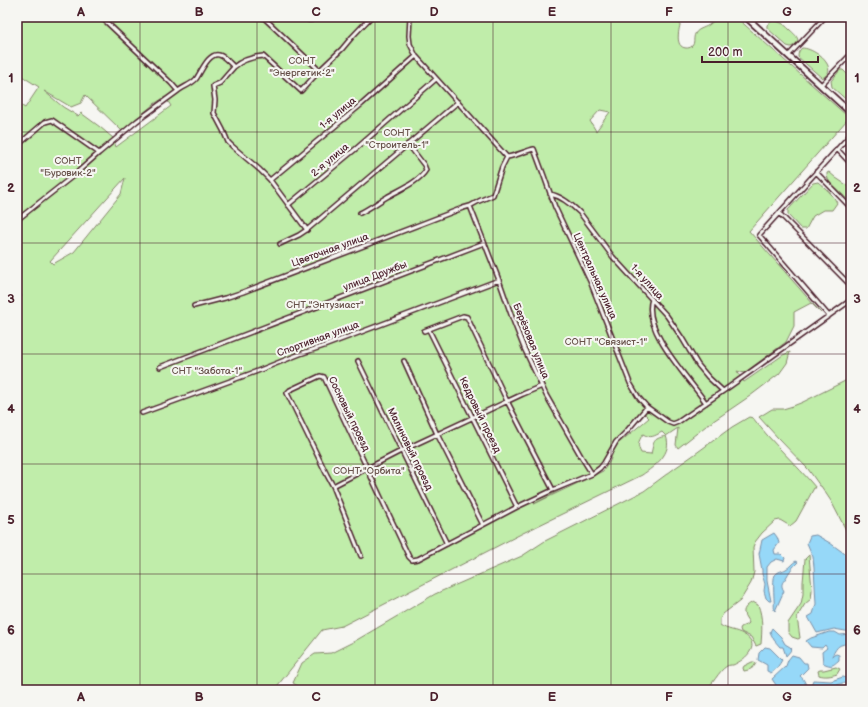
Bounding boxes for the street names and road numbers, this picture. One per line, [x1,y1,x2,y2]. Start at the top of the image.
street label: 1-я улица [317,94,359,132]
street label: 2-я улица [309,141,351,179]
street label: Цветочная улица [290,231,370,269]
street label: Центральная улица [571,231,619,321]
street label: улица Дружбы [341,258,409,294]
street label: 1-я улица [628,262,666,302]
street label: Берёзовая улица [510,301,552,381]
street label: Спортивная улица [275,319,361,359]
street label: Сосновый проезд [326,375,372,453]
street label: Кедровый проезд [456,375,504,455]
street label: Малиновый проезд [385,406,435,492]

